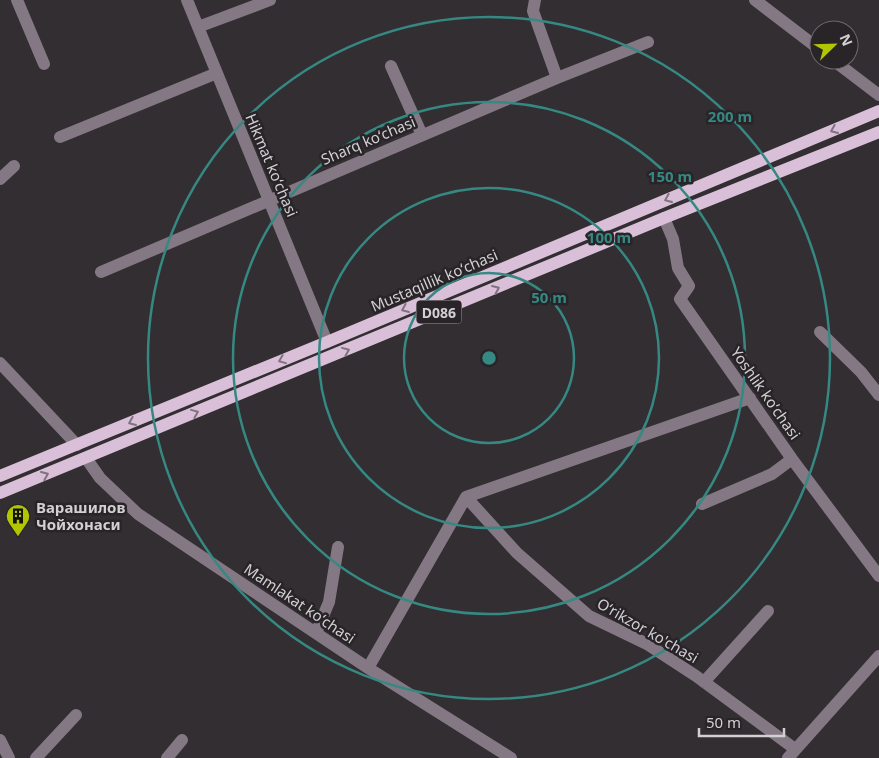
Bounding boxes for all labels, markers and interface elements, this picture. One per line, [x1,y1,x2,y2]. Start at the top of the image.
north arrow [809,20,859,70]
text: N [835,31,857,49]
text: 200 m [708,106,752,126]
street label: Hikmat koʻchasi [241,110,303,220]
street label: Sharq koʻchasi [318,111,418,169]
one-way arrow [830,124,839,135]
text: 150 m [648,166,692,186]
one-way arrow [664,192,673,203]
text: 100 m [587,227,631,247]
street label: Mustaqillik koʻchasi [367,244,501,316]
one-way arrow [491,284,499,294]
text: 50 m [531,287,567,307]
road number: D086 [416,300,462,324]
one-way arrow [401,303,410,314]
street label: Yoshlik koʻchasi [727,343,805,443]
one-way arrow [341,347,349,357]
centre of rings [480,349,498,367]
one-way arrow [278,354,287,365]
one-way arrow [190,408,199,419]
one-way arrow [128,416,137,427]
one-way arrow [40,470,49,481]
place label: Варашилов Чойхонаси [36,497,125,534]
building icon: Варашилов Чойхонаси [5,503,31,537]
street label: Mamlakat koʻchasi [241,558,359,648]
street label: Oʻrikzor ko'chasi [594,593,702,667]
scale bar [699,706,784,738]
text: 50 m [706,712,741,732]

